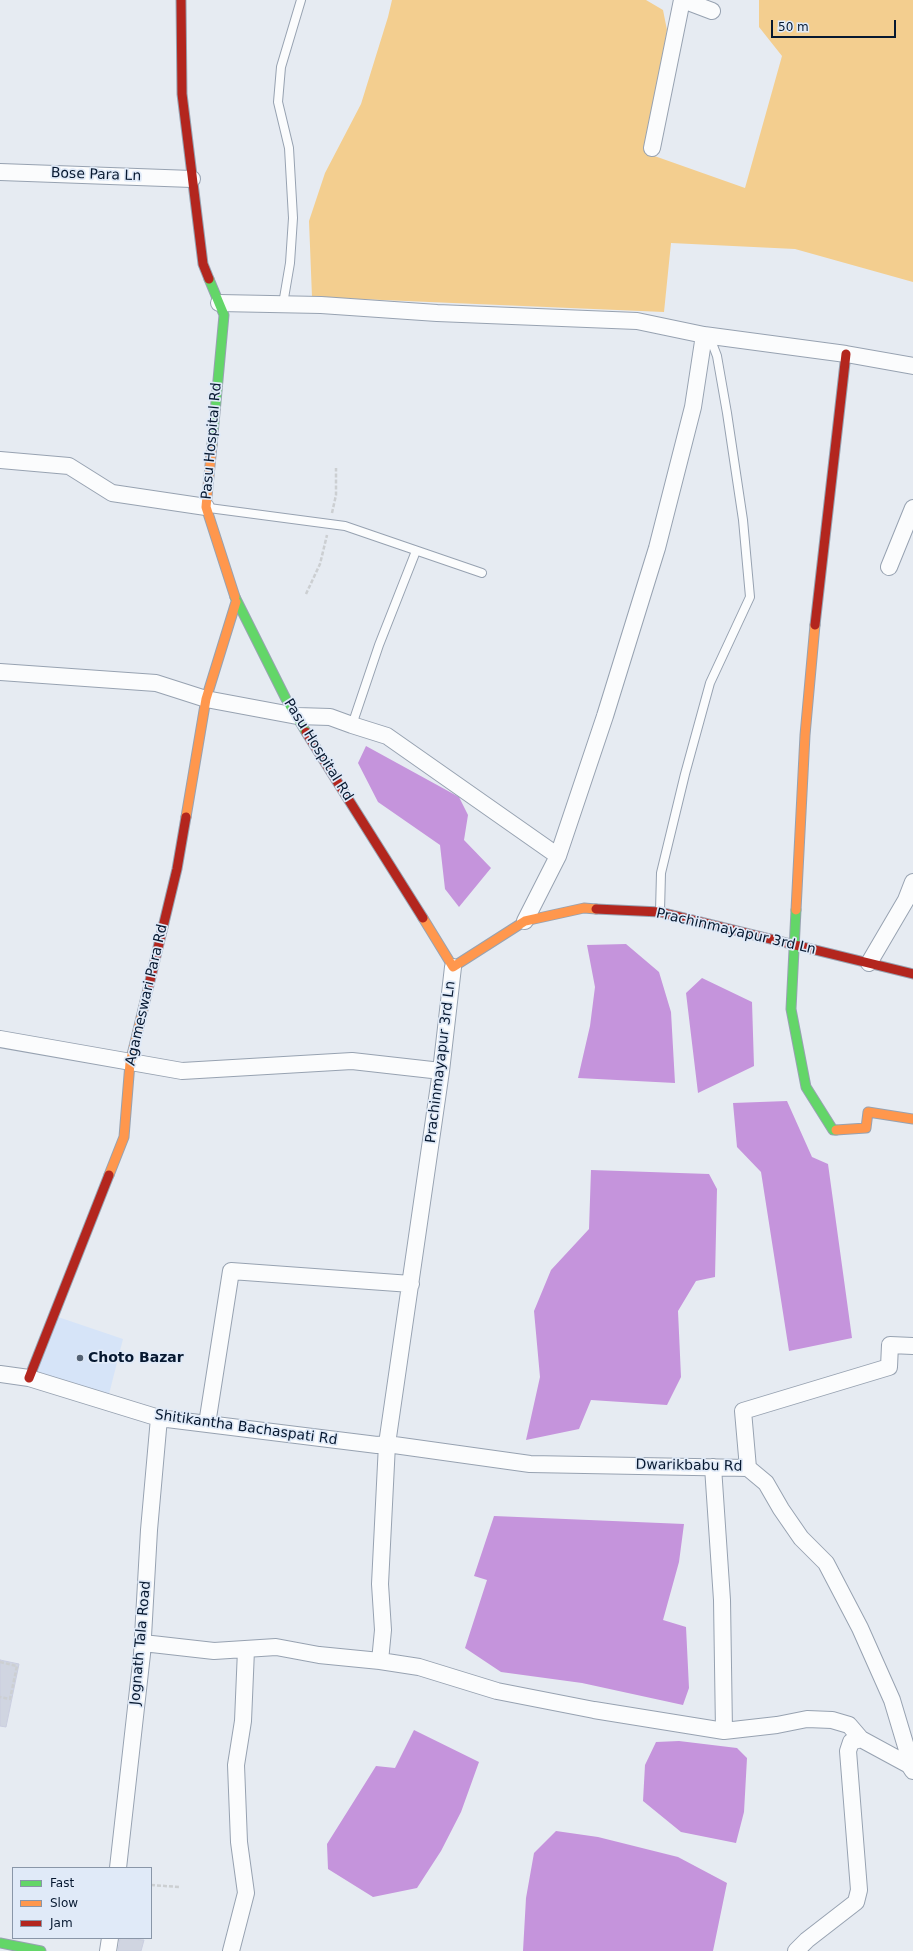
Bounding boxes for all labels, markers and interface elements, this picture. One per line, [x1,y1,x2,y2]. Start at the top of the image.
scale bar [773,12,898,38]
text: 50 m [778,20,809,34]
street label: Bose Para Ln [51,165,141,185]
street label: Pasu Hospital Rd [199,382,225,500]
street label: Pasu Hospital Rd [280,696,356,804]
street label: Prachinmayapur 3rd Ln [655,905,817,959]
street label: Agameswari Para Rd [123,923,171,1067]
street label: Prachinmayapur 3rd Ln [423,980,459,1144]
place label: Choto Bazar [88,1350,184,1366]
marker: Choto Bazar [75,1353,85,1363]
street label: Shitikantha Bachaspati Rd [154,1407,338,1449]
street label: Dwarikbabu Rd [635,1457,743,1475]
street label: Jognath Tala Road [127,1580,155,1706]
legend [12,1867,152,1939]
text: Fast [50,1876,74,1890]
text: Slow [50,1896,78,1910]
text: Jam [50,1916,73,1930]

